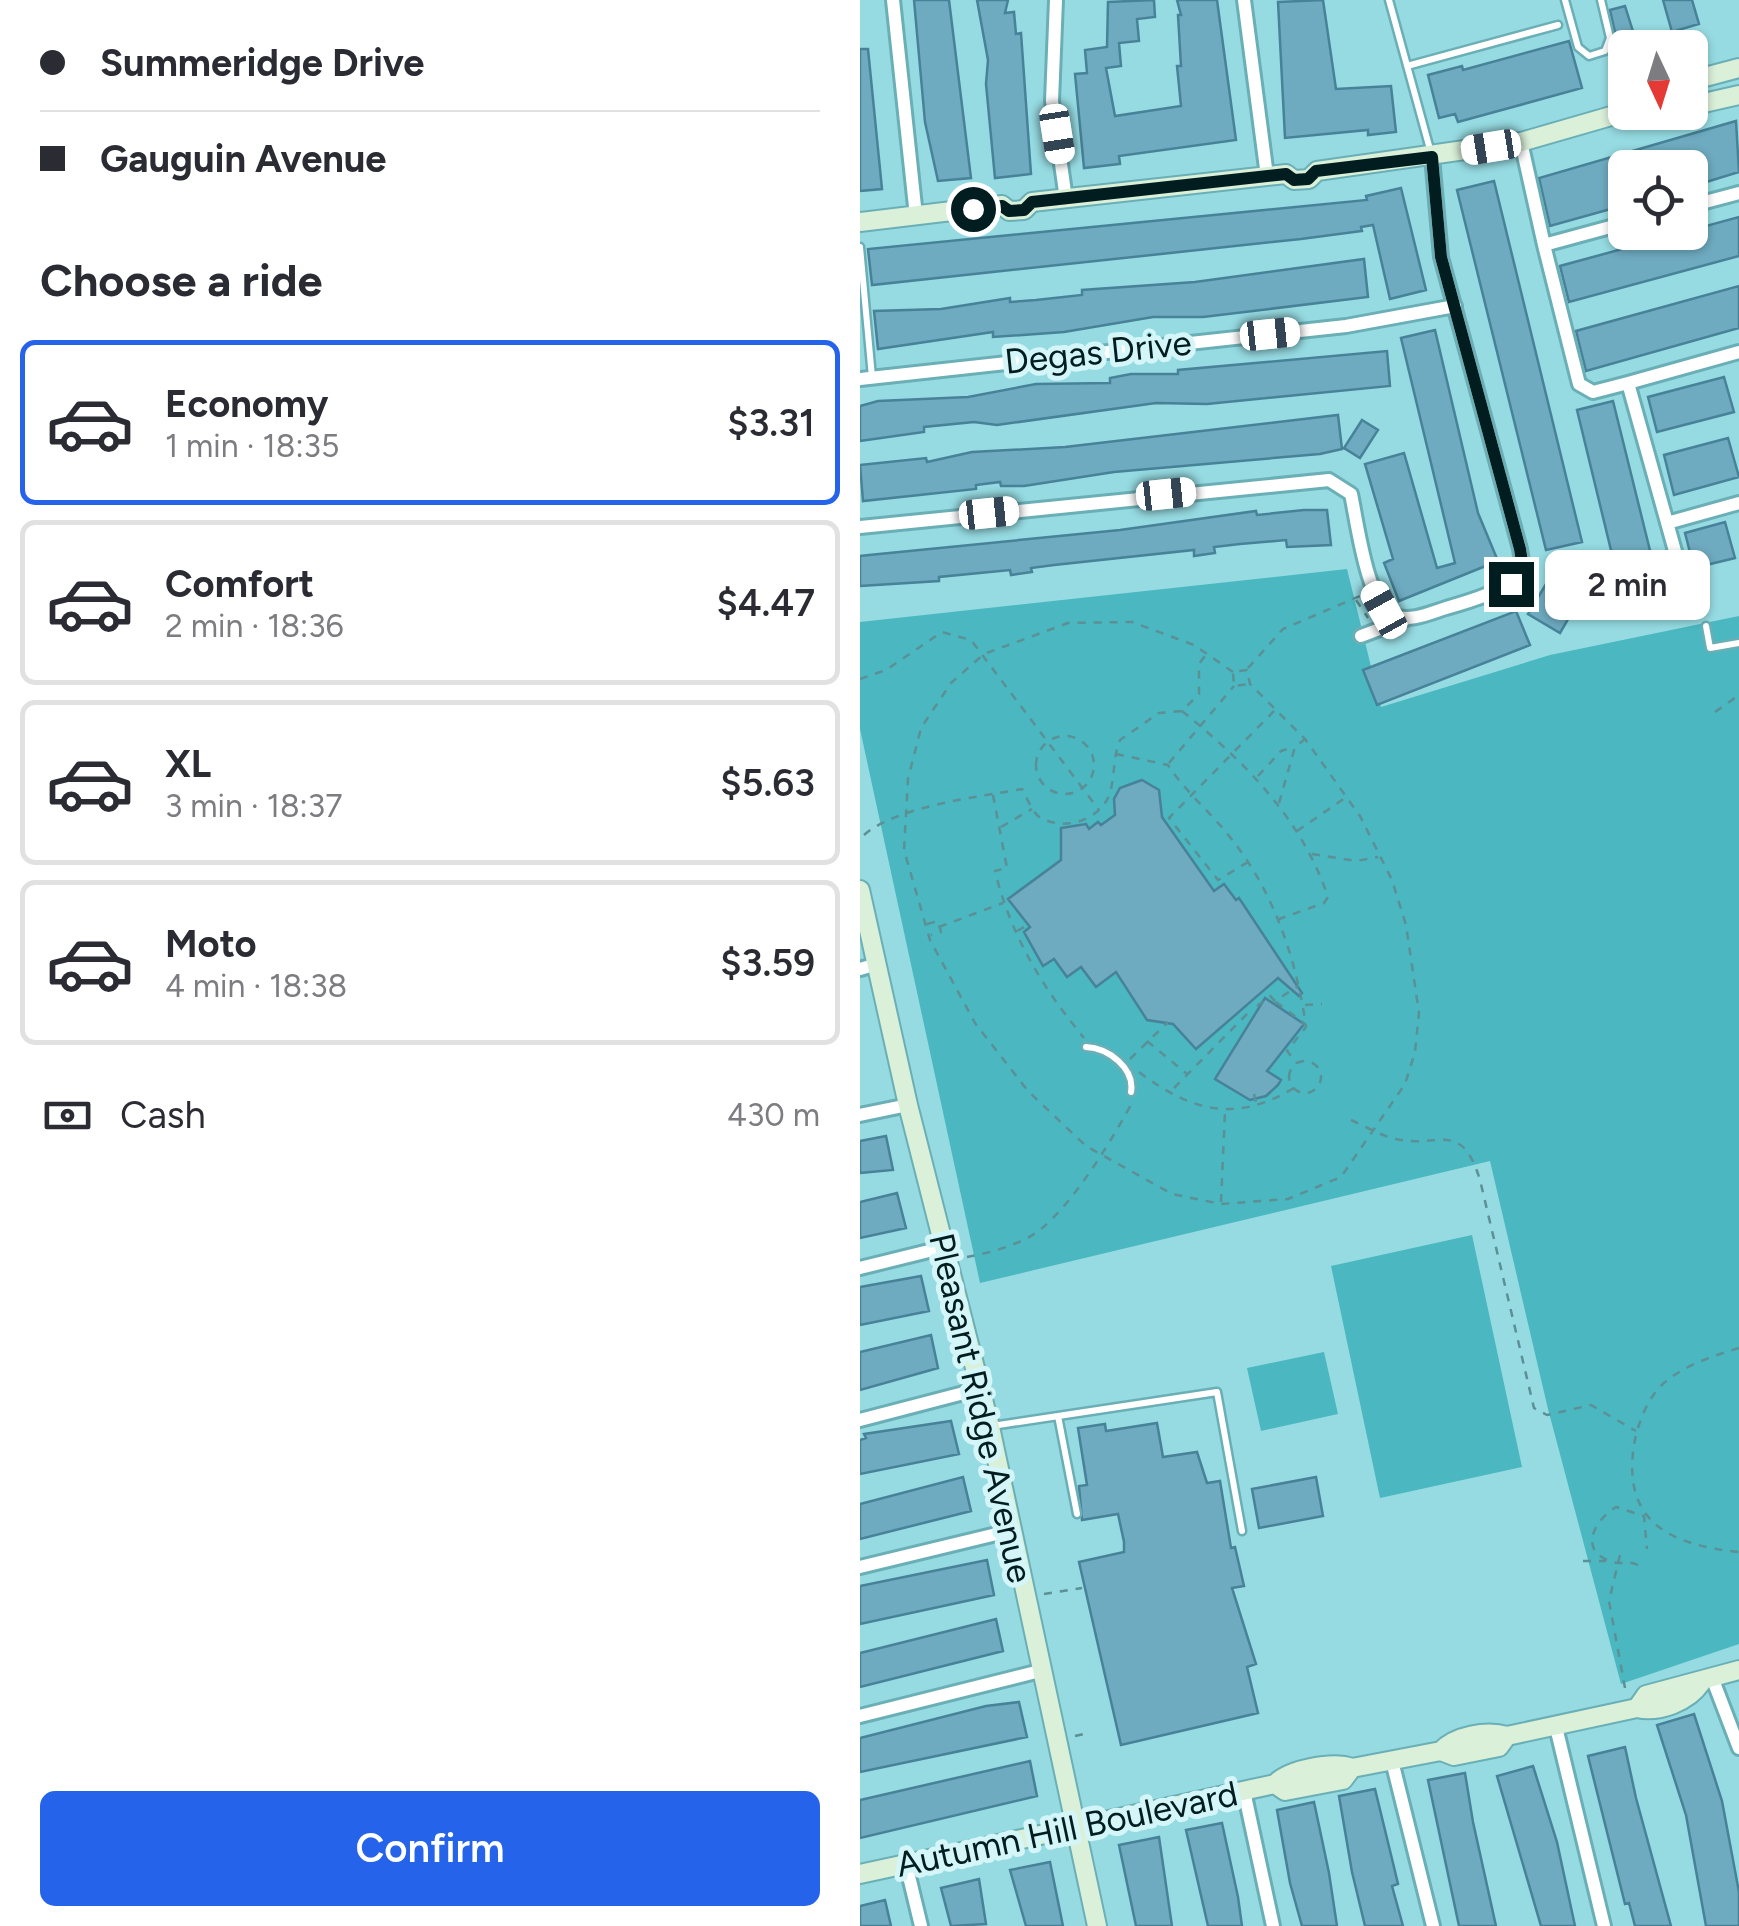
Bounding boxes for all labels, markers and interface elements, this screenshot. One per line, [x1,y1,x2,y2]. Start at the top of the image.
north arrow [1608,30,1708,130]
map controls [1608,30,1708,250]
text: Summeridge Drive [100,40,424,86]
car [1037,102,1077,166]
car [1459,127,1523,167]
text: Gauguin Avenue [100,136,386,182]
button: locate [1608,150,1708,250]
route start [951,187,996,232]
text: Choose a ride [40,253,322,307]
car [1239,316,1301,352]
street label: Degas Drive [1003,321,1193,383]
icon: car [45,378,135,468]
text: Economy [165,381,328,427]
text: $3.31 [727,400,815,446]
text: 1 min · 18:35 [165,427,339,465]
car [1135,476,1197,512]
car [958,495,1020,531]
callout: 2 min [1546,549,1711,619]
icon: car [45,558,135,648]
text: Comfort [165,561,314,607]
route end [1489,562,1534,607]
text: 2 min [1588,566,1667,604]
car [1356,576,1412,644]
text: $4.47 [716,580,815,626]
text: 2 min · 18:36 [165,607,344,645]
icon: car [45,738,135,828]
text: XL [165,741,211,787]
text: $5.63 [720,760,815,806]
text: 3 min · 18:37 [165,787,342,825]
icon: car [45,918,135,1008]
text: Moto [165,921,257,967]
text: $3.59 [720,940,815,986]
text: 4 min · 18:38 [165,967,347,1005]
icon: cash [40,1088,95,1143]
text: Cash [120,1092,206,1138]
text: 430 m [727,1096,820,1134]
street label: Pleasant Ridge Avenue [920,1229,1042,1587]
street label: Autumn Hill Boulevard [892,1772,1242,1886]
button: Confirm [40,1791,820,1906]

